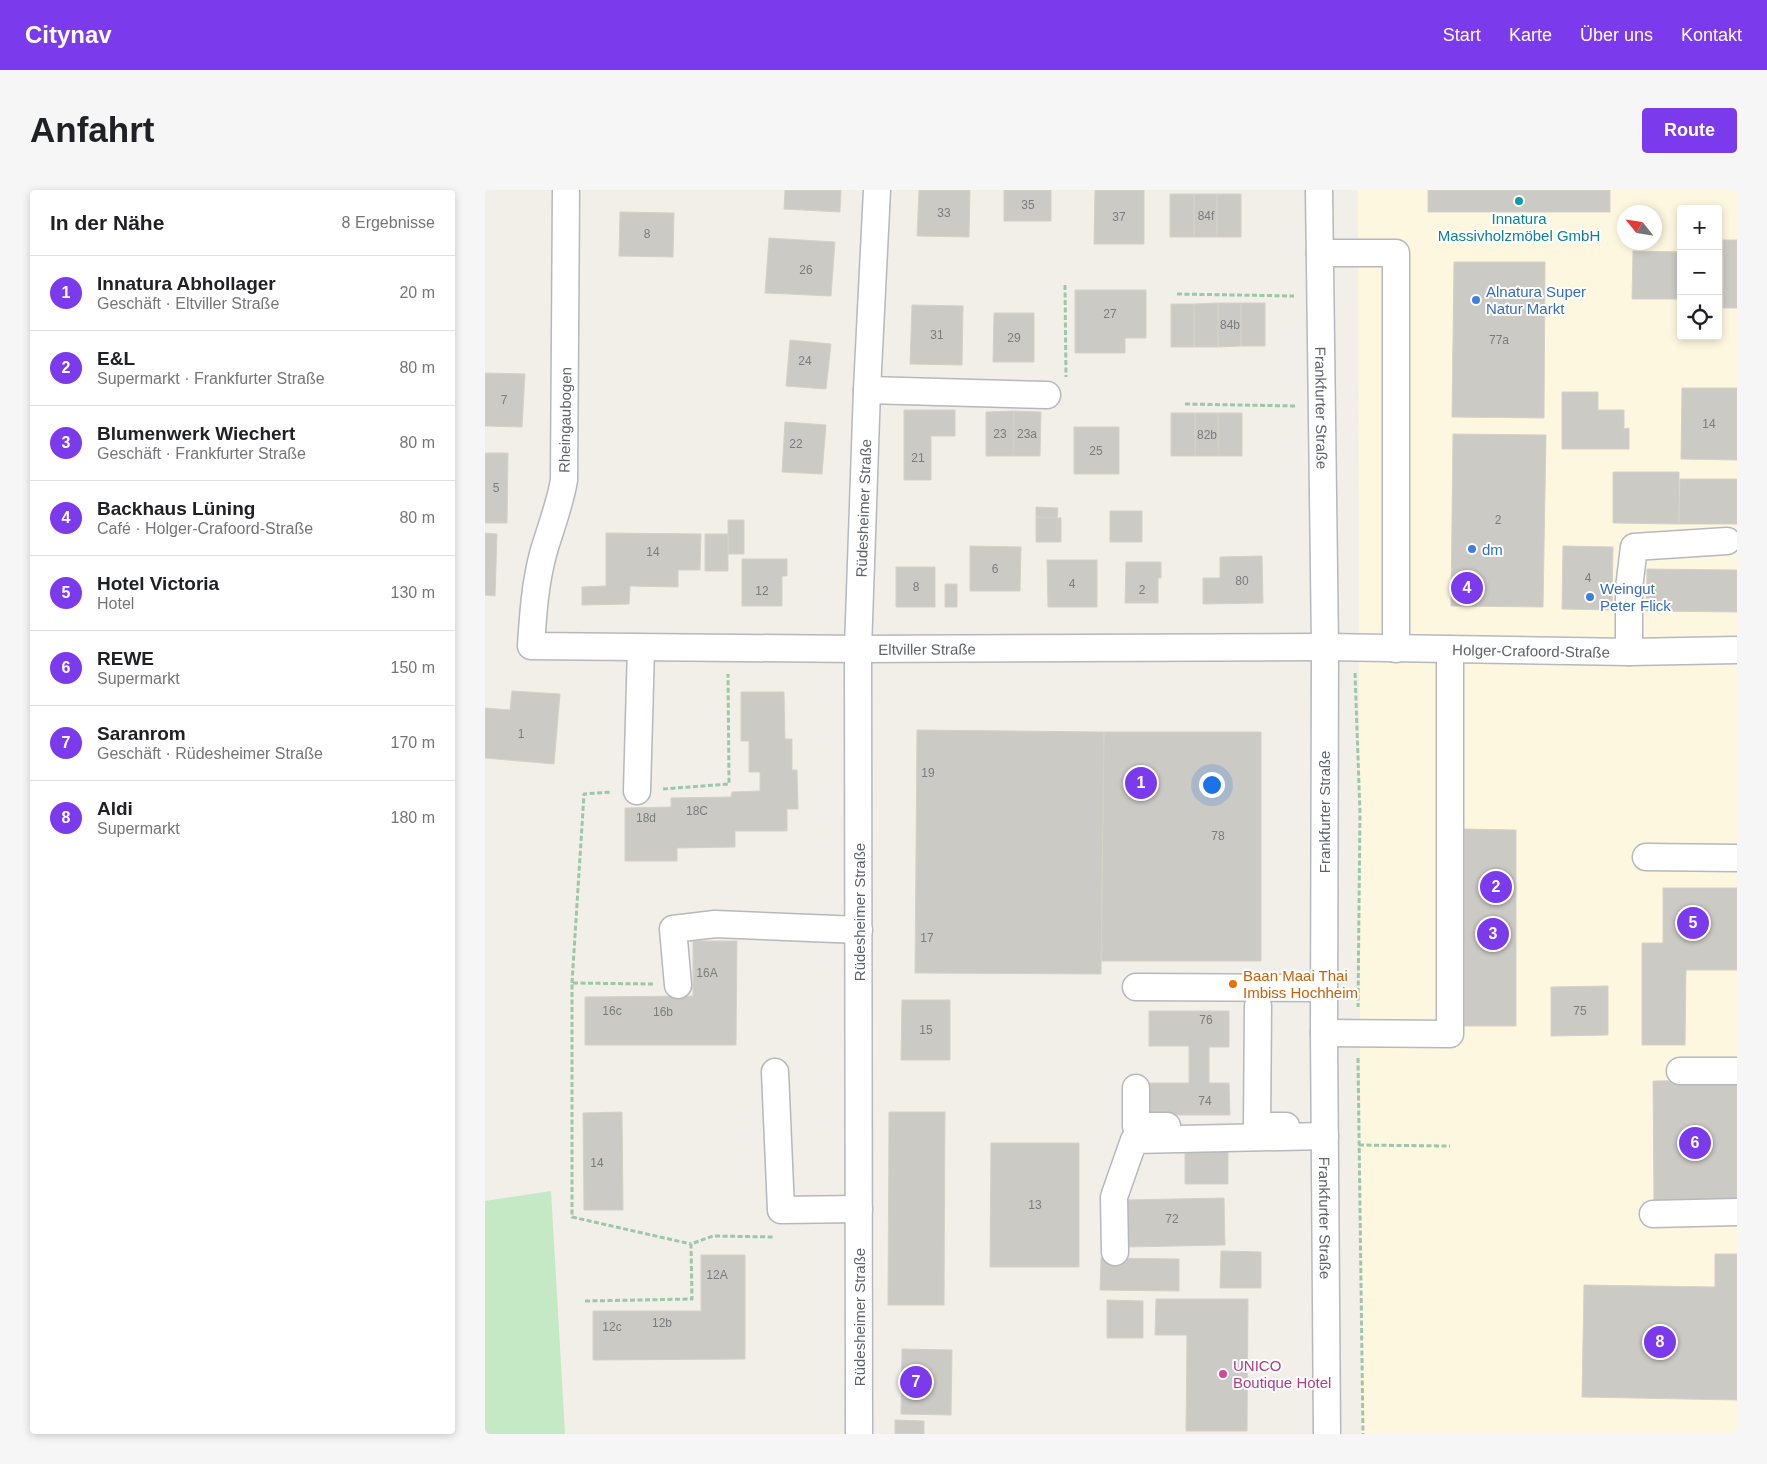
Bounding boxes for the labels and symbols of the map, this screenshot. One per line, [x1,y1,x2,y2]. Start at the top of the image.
marker: Innatura Massivholzmöbel GmbH [1513,195,1525,207]
house number: 35 [1021,198,1035,212]
north arrow [1617,205,1662,250]
house number: 33 [937,206,951,220]
house number: 84f [1198,209,1215,223]
house number: 37 [1112,210,1126,224]
place label: Innatura Massivholzmöbel GmbH [1438,210,1600,244]
house number: 8 [644,227,651,241]
house number: 26 [799,263,813,277]
place label: Alnatura Super Natur Markt [1486,283,1586,317]
marker: Alnatura Super Natur Markt [1470,294,1482,306]
house number: 27 [1103,307,1117,321]
house number: 84b [1220,318,1240,332]
house number: 31 [930,328,944,342]
house number: 29 [1007,331,1021,345]
house number: 77a [1489,333,1509,347]
street label: Frankfurter Straße [1313,347,1331,469]
house number: 24 [798,354,812,368]
street label: Rheingaubogen [556,367,574,473]
house number: 7 [501,393,508,407]
house number: 14 [1702,417,1716,431]
house number: 23 [993,427,1007,441]
house number: 23a [1017,427,1037,441]
house number: 82b [1197,428,1217,442]
house number: 22 [789,437,803,451]
street label: Rüdesheimer Straße [852,439,874,578]
house number: 25 [1089,444,1103,458]
house number: 21 [911,451,925,465]
house number: 5 [493,481,500,495]
house number: 2 [1495,513,1502,527]
place label: dm [1482,541,1503,558]
marker: dm [1466,543,1478,555]
house number: 14 [646,545,660,559]
house number: 6 [992,562,999,576]
pin: 4 [1451,569,1483,607]
house number: 4 [1585,571,1592,585]
house number: 80 [1235,574,1249,588]
house number: 4 [1069,577,1076,591]
house number: 8 [913,580,920,594]
place label: Weingut Peter Flick [1600,580,1671,614]
house number: 2 [1139,583,1146,597]
house number: 12 [755,584,769,598]
marker: Weingut Peter Flick [1584,591,1596,603]
street label: Eltviller Straße [878,640,976,657]
street label: Holger-Crafoord-Straße [1452,641,1610,660]
house number: 1 [518,727,525,741]
street label: Frankfurter Straße [1316,751,1333,873]
pin: 1 [1125,764,1157,802]
house number: 19 [921,766,935,780]
your location [1199,772,1225,798]
house number: 18C [686,804,708,818]
house number: 18d [636,811,656,825]
house number: 78 [1211,829,1225,843]
street label: Rüdesheimer Straße [851,843,868,981]
pin: 2 [1480,868,1512,906]
pin: 5 [1677,904,1709,942]
pin: 3 [1477,915,1509,953]
house number: 17 [920,931,934,945]
house number: 16A [696,966,718,980]
place label: Baan Maai Thai Imbiss Hochheim [1243,967,1358,1001]
marker: Baan Maai Thai Imbiss Hochheim [1227,978,1239,990]
house number: 16c [602,1004,622,1018]
house number: 75 [1573,1004,1587,1018]
house number: 16b [653,1005,673,1019]
house number: 76 [1199,1013,1213,1027]
house number: 15 [919,1023,933,1037]
house number: 74 [1198,1094,1212,1108]
pin: 6 [1679,1124,1711,1162]
house number: 14 [590,1156,604,1170]
street label: Frankfurter Straße [1316,1157,1334,1279]
house number: 13 [1028,1198,1042,1212]
house number: 72 [1165,1212,1179,1226]
street label: Rüdesheimer Straße [851,1248,868,1386]
house number: 12A [706,1268,728,1282]
house number: 12b [652,1316,672,1330]
house number: 12c [602,1320,622,1334]
pin: 8 [1644,1323,1676,1361]
place label: UNICO Boutique Hotel [1233,1357,1331,1391]
pin: 7 [900,1363,932,1401]
marker: UNICO Boutique Hotel [1217,1368,1229,1380]

